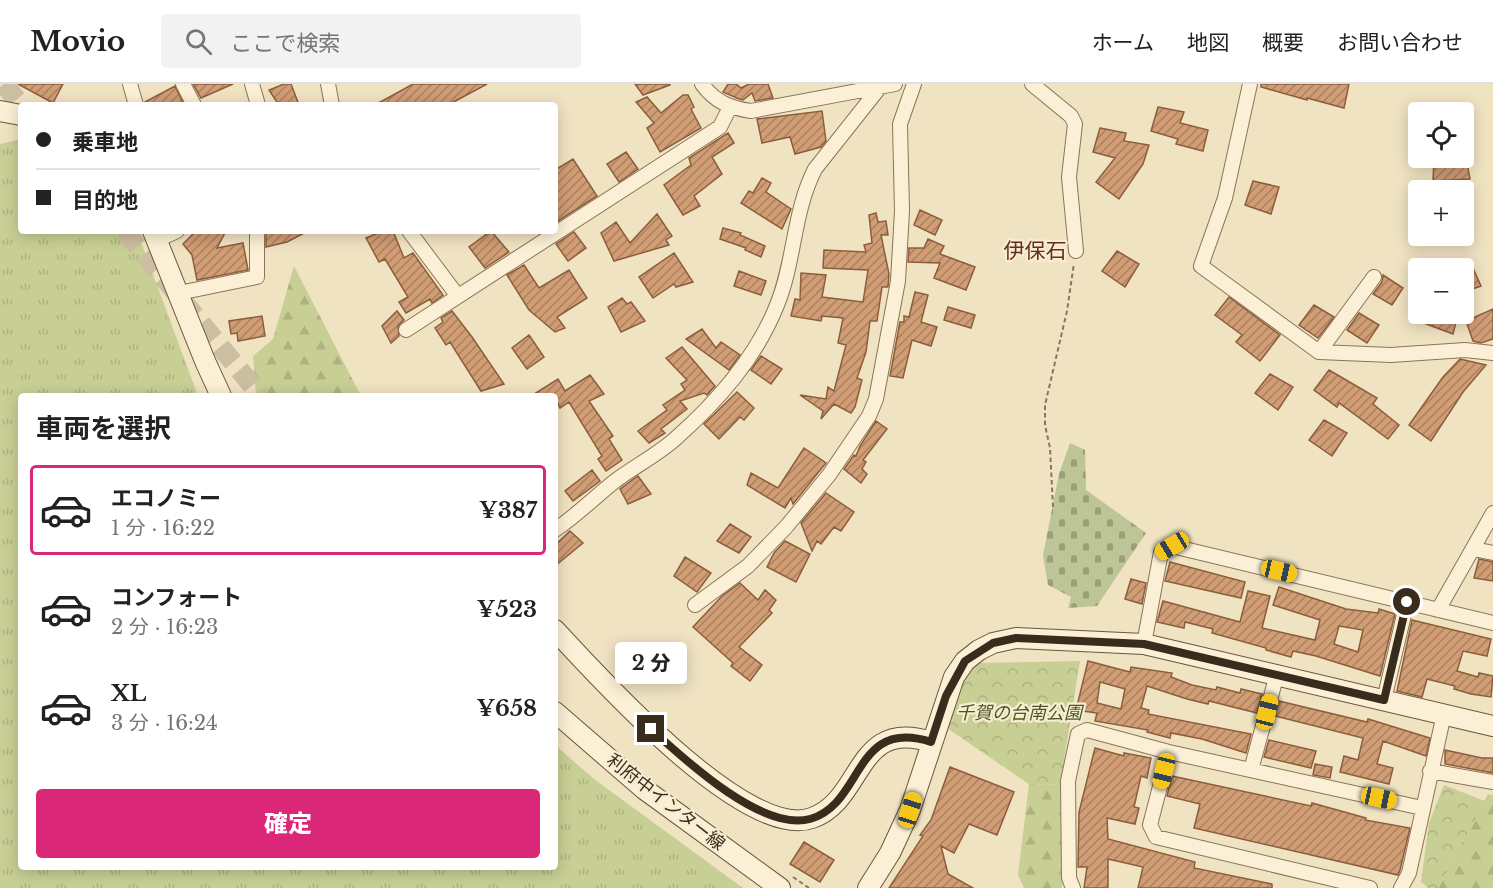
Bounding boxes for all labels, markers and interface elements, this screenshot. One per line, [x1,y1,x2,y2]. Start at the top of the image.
search box [161,14,581,68]
text: Movio [30,24,125,59]
icon: search [182,25,215,58]
text: ここで検索 [230,30,340,57]
text: ホーム [1092,30,1154,56]
text: 地図 [1187,30,1229,56]
text: 概要 [1262,30,1304,56]
text: お問い合わせ [1337,30,1463,56]
map controls [1408,102,1474,324]
button: locate [1408,102,1474,168]
text: 乗車地 [72,129,138,156]
button: + [1408,180,1474,246]
text: 目的地 [72,187,138,214]
district label: 伊保石 [1004,238,1067,264]
button: − [1408,258,1474,324]
text: 車両を選択 [36,412,171,445]
icon: car [39,483,93,537]
text: エコノミー [111,485,221,512]
text: ¥387 [479,497,537,524]
text: 1 分 · 16:22 [111,516,215,540]
car [1152,529,1192,563]
car [1259,558,1299,584]
icon: car [39,582,93,636]
text: コンフォート [111,584,242,611]
route start [1393,588,1420,615]
text: ¥523 [477,596,537,623]
text: 2 分 · 16:23 [111,615,218,639]
callout: 2 分 [615,642,687,684]
text: 2 分 [632,651,670,675]
text: XL [111,680,146,707]
icon: car [39,681,93,735]
car [1254,692,1280,732]
text: ¥658 [476,695,537,722]
park label: 千賀の台南公園 [956,702,1085,724]
text: 3 分 · 16:24 [111,711,218,735]
route end [637,715,664,742]
street label: 利府中インター線 [602,749,730,855]
car [1151,751,1177,791]
car [1360,785,1398,811]
button: 確定 [36,789,540,858]
car [896,790,924,830]

